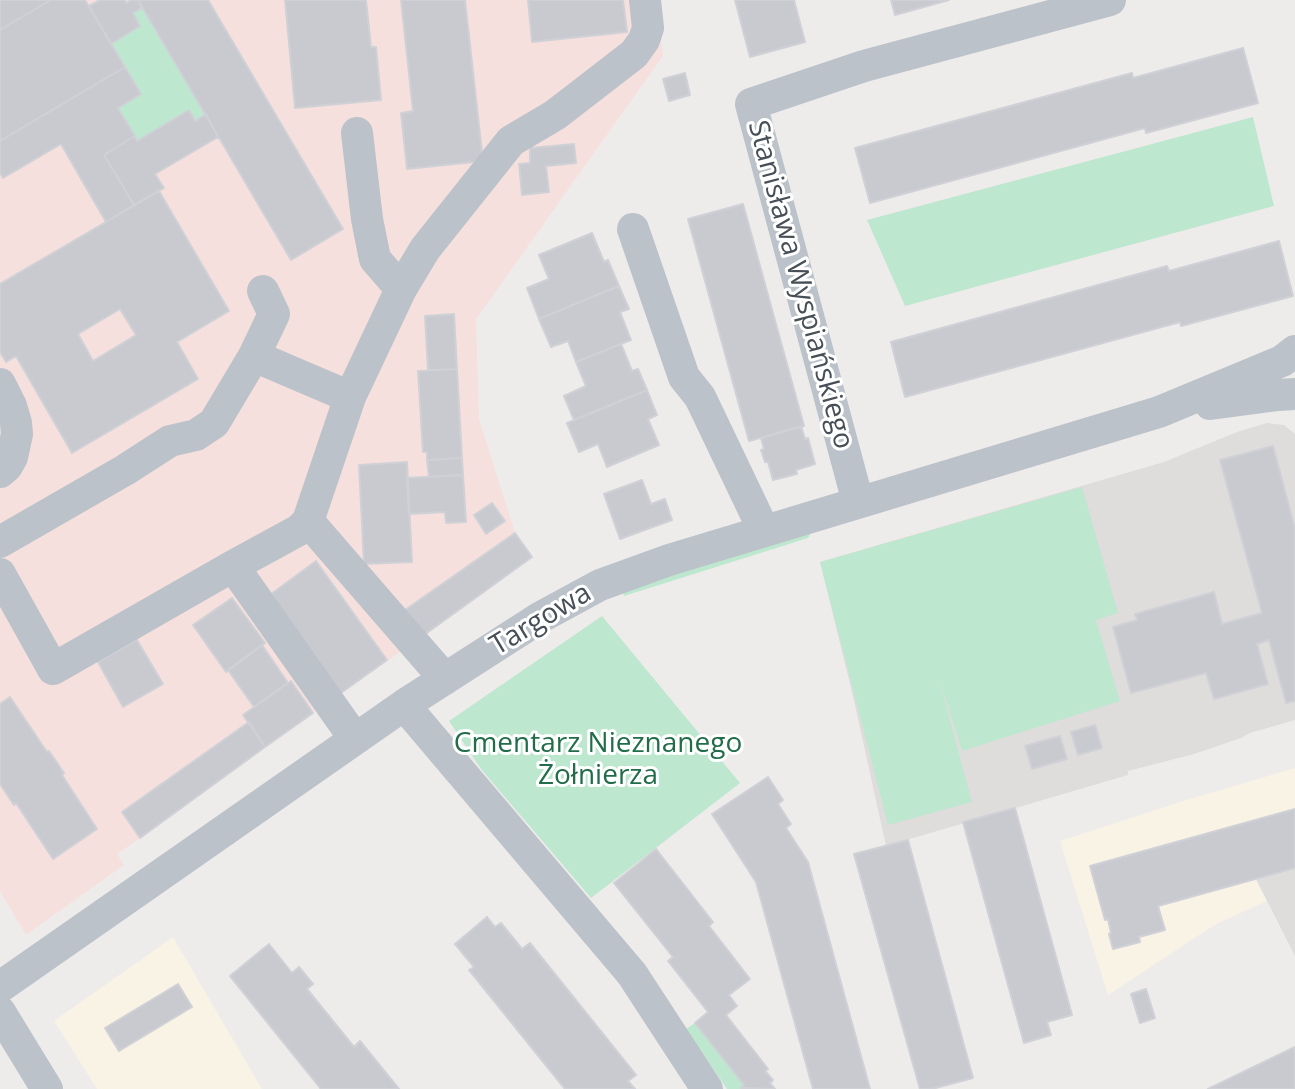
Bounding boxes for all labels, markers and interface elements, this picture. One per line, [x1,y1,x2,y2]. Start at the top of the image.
street label: Stanisława Wyspiańskiego [740,117,860,453]
street label: Targowa [484,577,598,663]
park label: Cmentarz Nieznanego Żołnierza [454,727,742,793]

